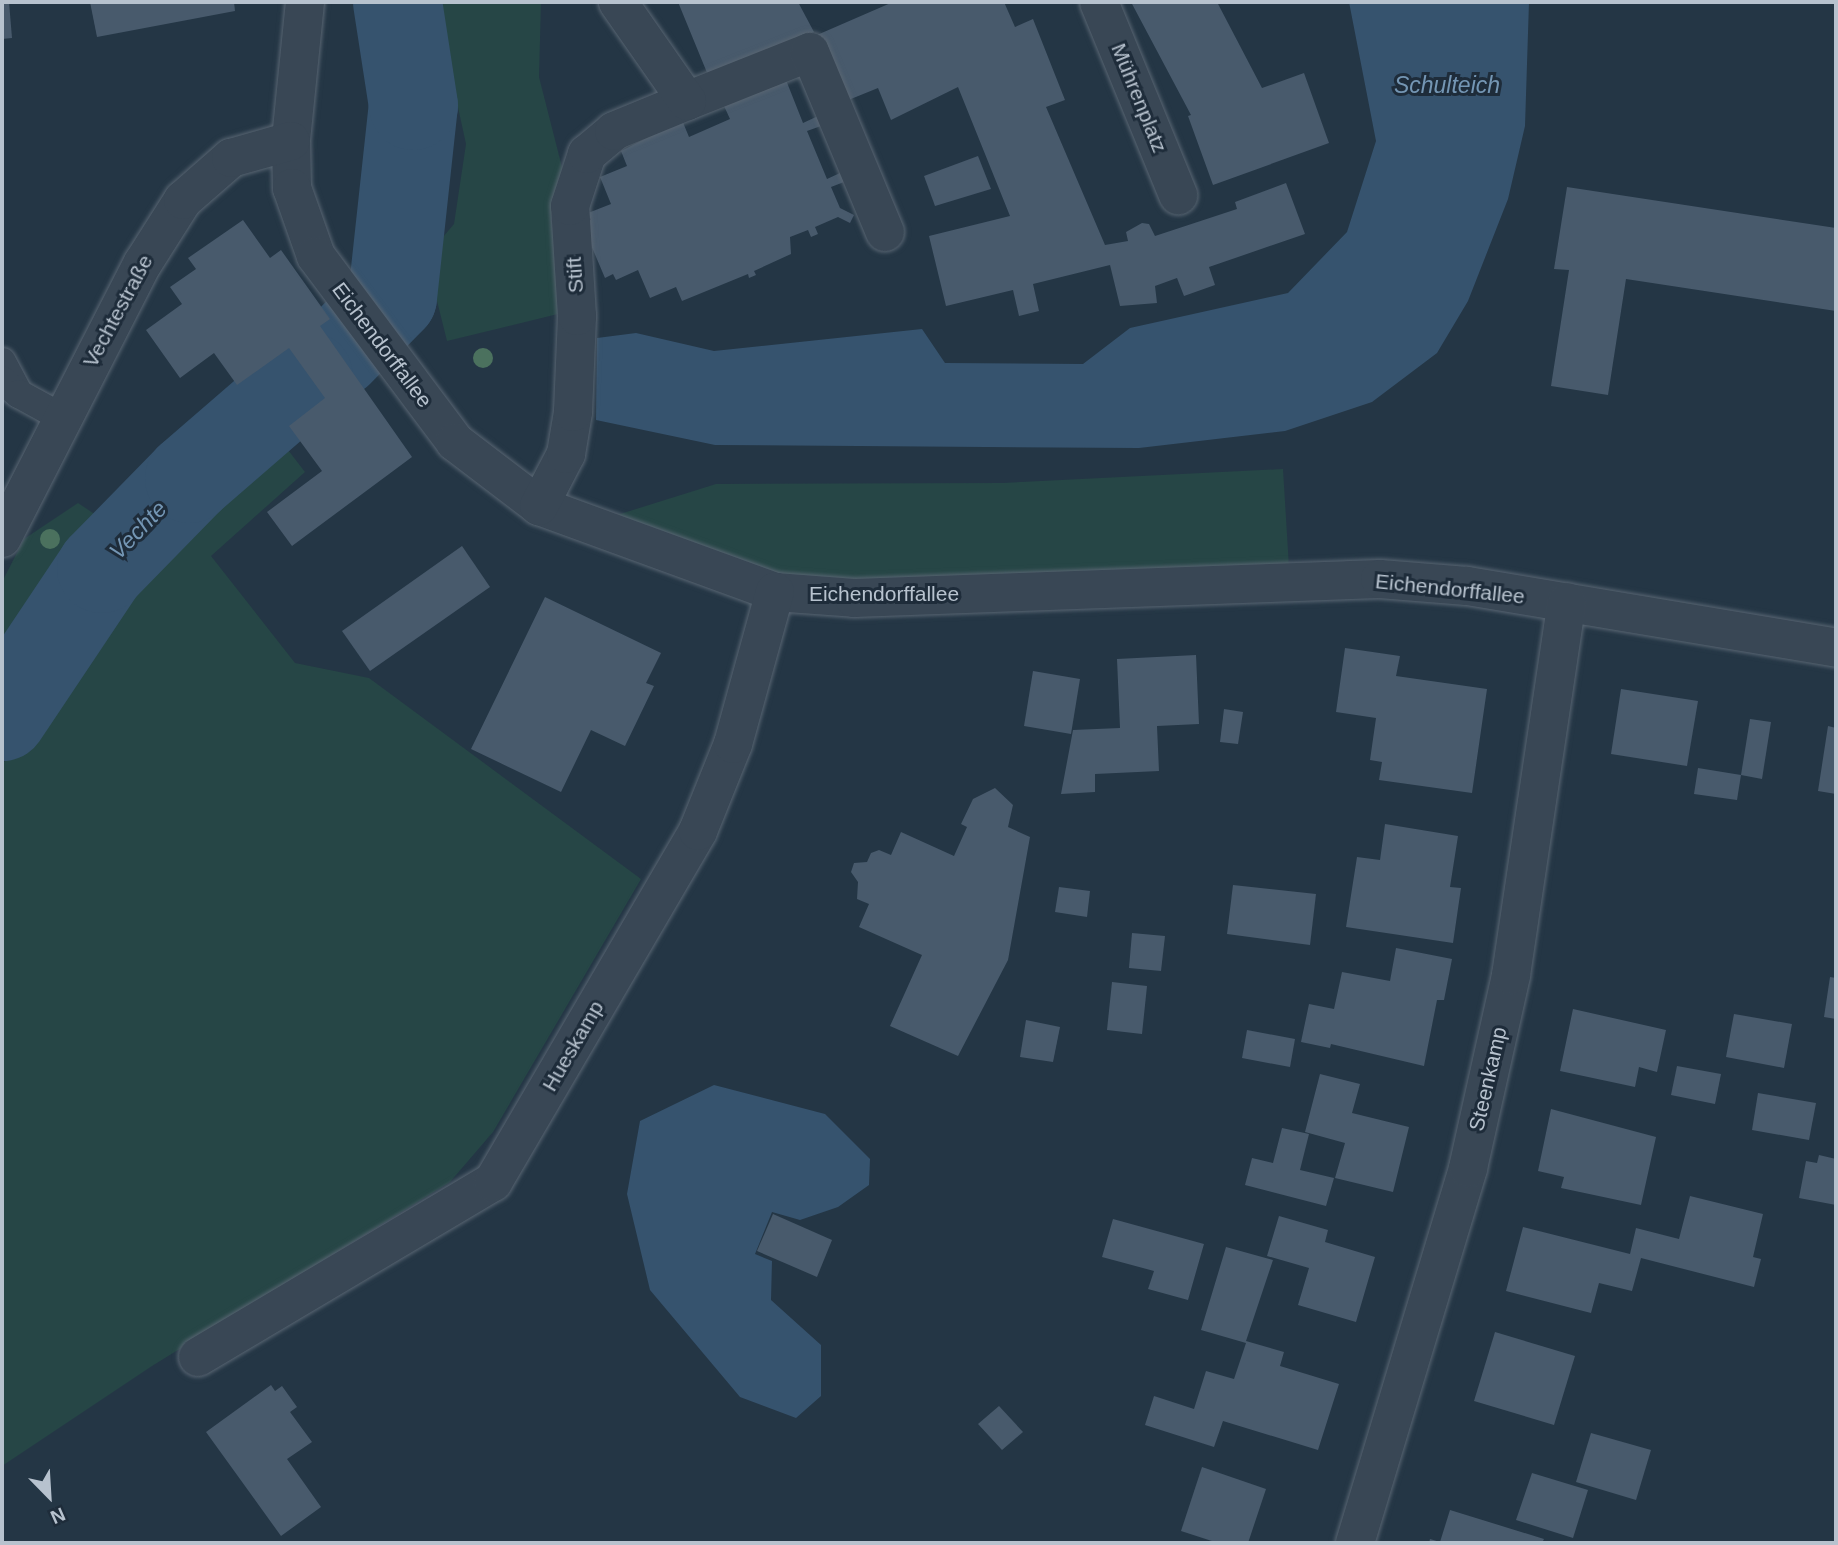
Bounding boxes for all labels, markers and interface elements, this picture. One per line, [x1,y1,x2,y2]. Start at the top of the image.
street label: Mührenplatz [1106,40,1172,156]
water label: Schulteich [1394,71,1500,99]
street label: Vechtestraße [78,250,158,372]
street label: Stift [561,256,589,294]
street label: Eichendorffallee [327,277,437,413]
water label: Vechte [103,495,173,565]
street label: Eichendorffallee [1374,569,1526,609]
street label: Eichendorffallee [809,581,959,607]
street label: Hueskamp [537,996,609,1096]
street label: Steenkamp [1464,1024,1512,1134]
north arrow [14,1461,84,1531]
text: N [47,1503,68,1528]

